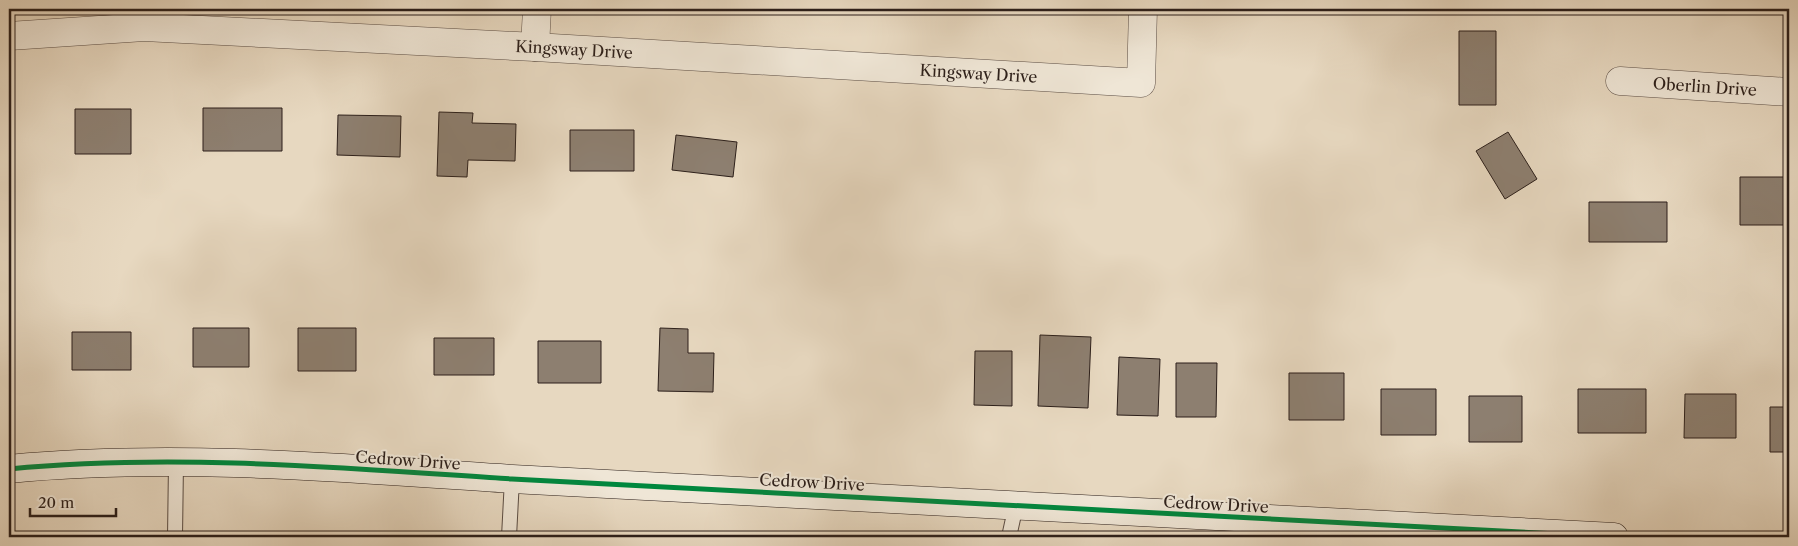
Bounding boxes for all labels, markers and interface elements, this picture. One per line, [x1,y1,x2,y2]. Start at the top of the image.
street label: Kingsway Drive [515,36,634,63]
street label: Kingsway Drive [919,60,1038,87]
street label: Oberlin Drive [1652,73,1758,100]
street label: Cedrow Drive [355,446,461,474]
street label: Cedrow Drive [759,469,865,495]
scale bar [30,486,116,518]
street label: Cedrow Drive [1163,491,1269,517]
text: 20 m [38,493,74,512]

